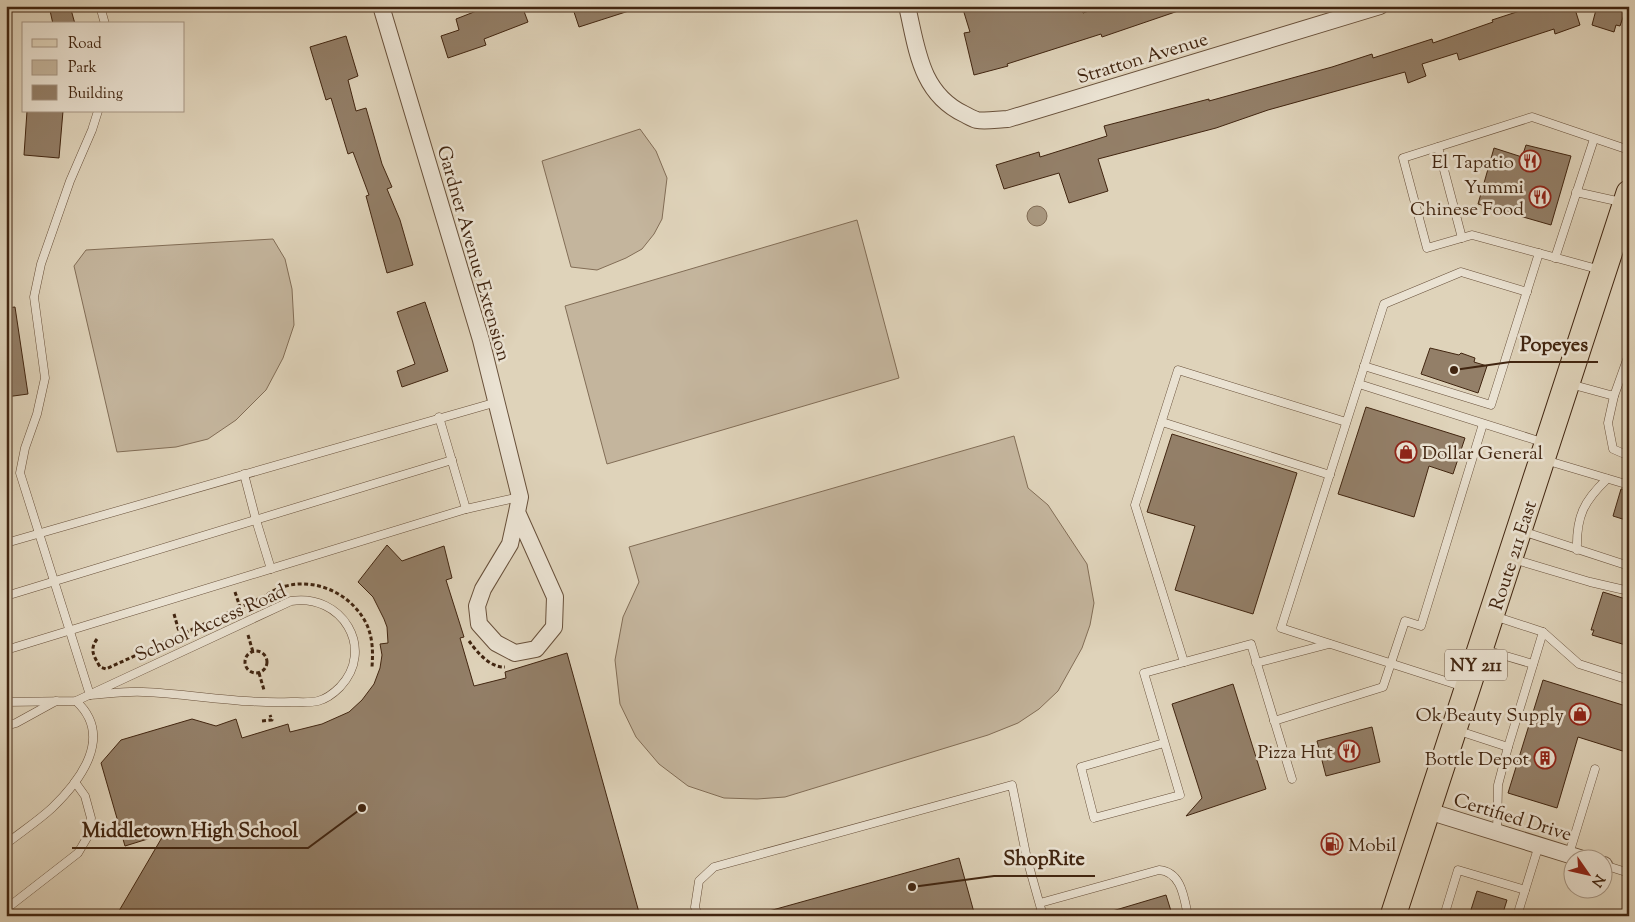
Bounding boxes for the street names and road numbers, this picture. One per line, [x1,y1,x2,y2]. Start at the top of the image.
street label: Stratton Avenue [1074,27,1212,92]
street label: Gardner Avenue Extension [429,143,516,365]
street label: Route 211 East [1484,497,1545,614]
street label: School Access Road [131,579,291,670]
road number: NY 211 [1445,650,1507,680]
street label: Certified Drive [1450,788,1575,849]

